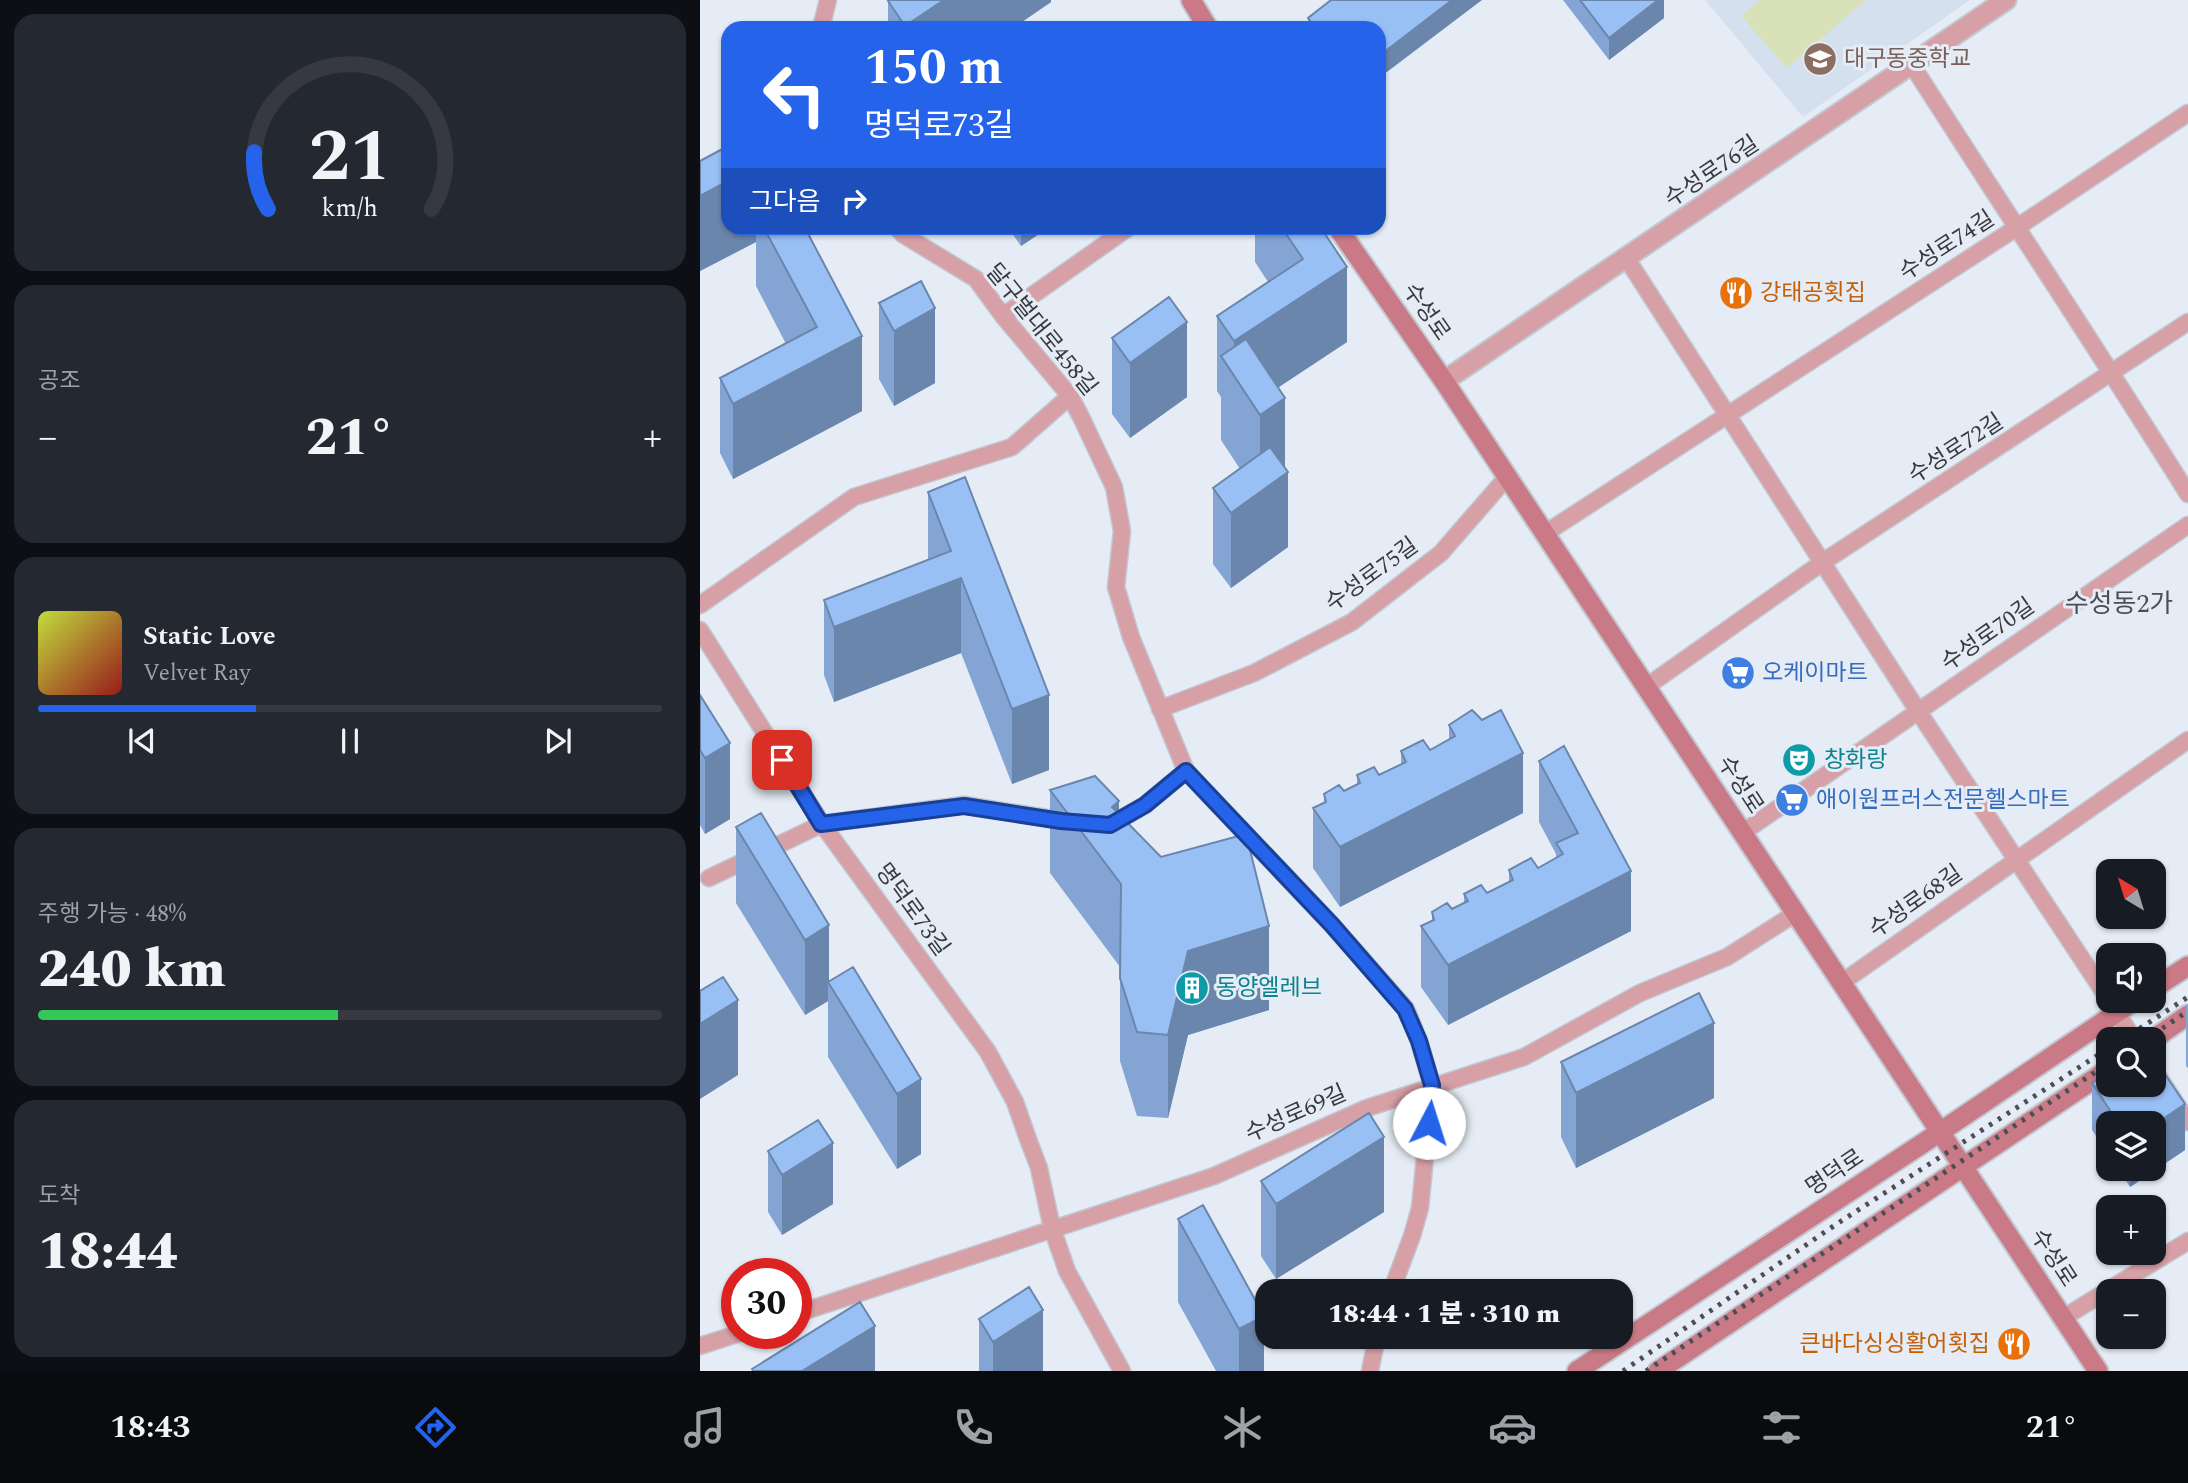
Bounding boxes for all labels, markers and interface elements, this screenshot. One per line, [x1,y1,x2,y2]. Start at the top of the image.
text: 150 m [864,31,1003,106]
school or university icon: 대구동중학교 [1801,40,1839,78]
place label: 대구동중학교 [1844,42,1971,77]
icon: left [749,49,840,140]
text: 21 [309,102,391,213]
text: 명덕로73길 [864,102,1014,151]
street label: 수성로76길 [1658,127,1766,217]
text: 그다음 [749,182,821,222]
icon: right [835,182,873,220]
text: km/h [322,190,378,228]
street label: 수성로74길 [1892,202,2002,290]
street label: 달구벌대로458길 [977,256,1105,404]
restaurant icon: 강태공횟집 [1717,274,1755,312]
street label: 수성로 [1393,276,1459,348]
place label: 강태공횟집 [1760,276,1866,311]
text: 공조 [38,364,80,399]
text: 21° [306,399,394,478]
street label: 수성로72길 [1901,405,2011,493]
text: − [38,409,57,467]
text: + [643,409,662,467]
street label: 수성로75길 [1318,529,1426,621]
district label: 수성동2가 [2065,584,2173,624]
street label: 수성로70길 [1934,590,2042,680]
text: Static Love [143,616,276,656]
supermarket icon: 오케이마트 [1719,654,1757,692]
text: Velvet Ray [143,656,250,691]
place label: 오케이마트 [1762,656,1868,691]
icon: previous [123,722,161,760]
icon: pause [331,722,369,760]
icon: next [539,722,577,760]
pin [752,730,812,790]
icon: arrive [763,741,801,779]
theatre icon: 창화랑 [1780,741,1818,779]
place label: 창화랑 [1824,743,1887,778]
street label: 수성로 [1708,749,1772,821]
supermarket icon: 애이원프러스전문헬스마트 [1773,781,1811,819]
place label: 애이원프러스전문헬스마트 [1816,783,2070,818]
street label: 명덕로73길 [866,856,958,964]
street label: 수성로68길 [1862,857,1970,947]
north arrow [2096,859,2166,929]
map controls [2096,859,2166,1349]
text: 주행 가능 · 48% [38,897,186,932]
text: 240 km [38,931,226,1010]
button: sound [2096,943,2166,1013]
building icon: 동양엘레브 [1173,969,1211,1007]
place label: 동양엘레브 [1216,971,1322,1006]
button: search [2096,1027,2166,1097]
street label: 수성로69길 [1240,1076,1352,1152]
position arrow [1392,1086,1466,1160]
button: layers [2096,1111,2166,1181]
street label: 명덕로 [1799,1141,1871,1205]
text: 도착 [38,1179,80,1214]
button: + [2096,1195,2166,1265]
text: 18:44 [38,1213,177,1292]
street label: 수성로 [2021,1222,2085,1294]
speed limit sign: 30 [721,1258,812,1349]
button: − [2096,1279,2166,1349]
text: 18:44 · 1 분 · 310 m [1328,1294,1560,1334]
restaurant icon: 큰바다싱싱활어횟집 [1995,1325,2033,1363]
place label: 큰바다싱싱활어횟집 [1800,1327,1990,1362]
text: 18:43 [110,1403,190,1452]
icon: directions [411,1403,460,1452]
icon: music [680,1403,729,1452]
icon: phone [949,1403,998,1452]
icon: climate [1218,1403,1267,1452]
icon: car [1488,1403,1537,1452]
icon: filters [1757,1403,1806,1452]
text: 21° [2026,1403,2078,1452]

